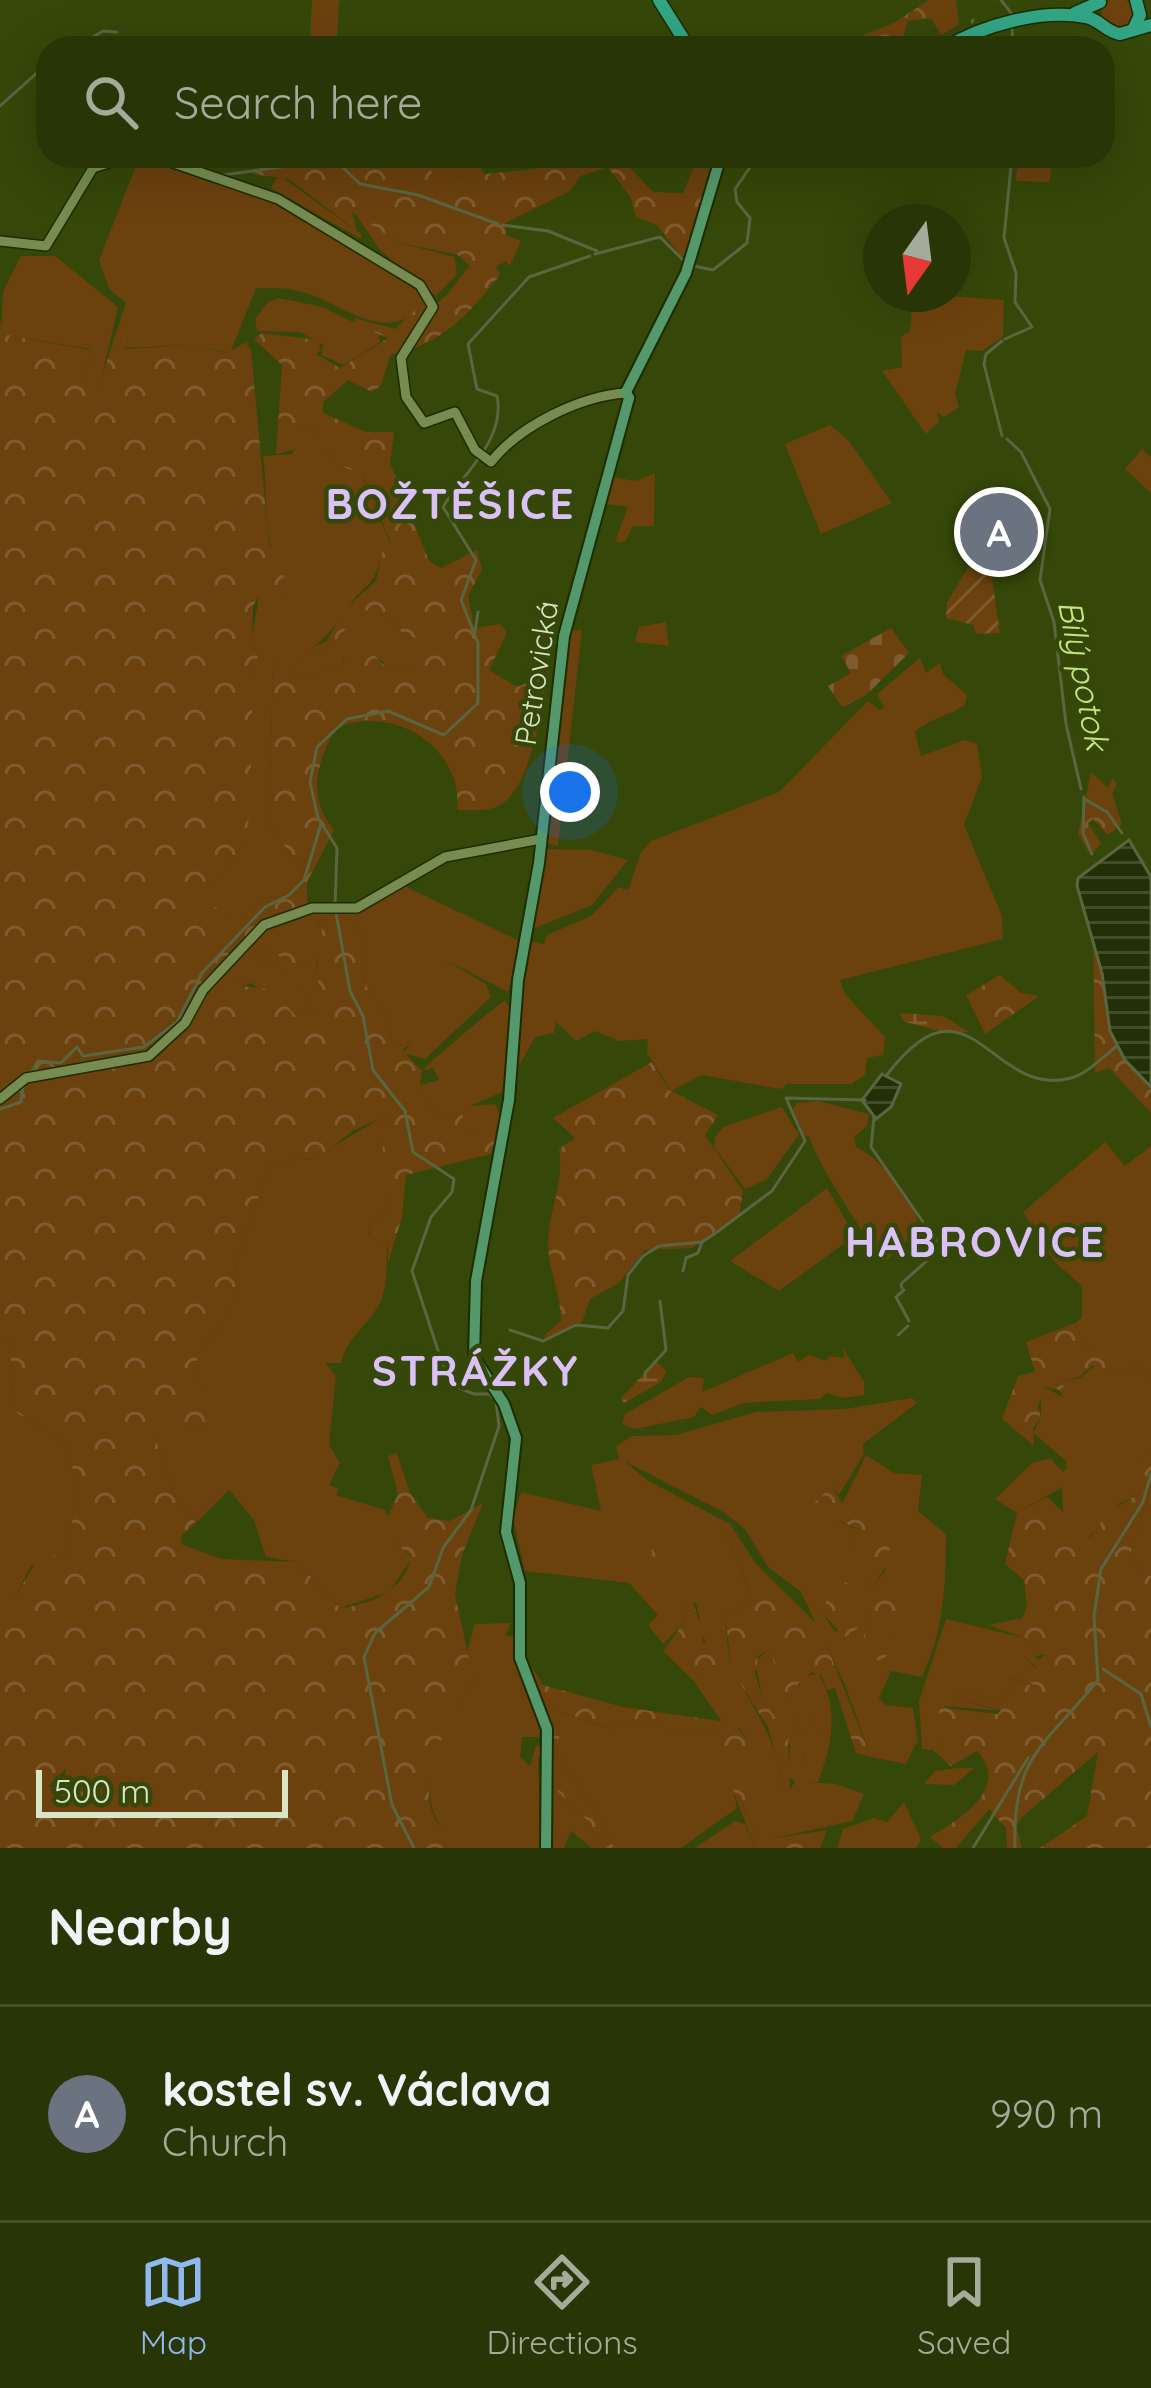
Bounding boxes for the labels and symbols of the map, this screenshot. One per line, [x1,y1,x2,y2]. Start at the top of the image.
north arrow [863,204,971,312]
district label: BOŽTĚŠICE [326,477,576,530]
pin: A [960,487,1038,577]
water label: Bílý potok [1050,596,1120,757]
street label: Petrovická [506,598,566,748]
your location [540,762,600,822]
district label: HABROVICE [845,1215,1107,1268]
district label: STRÁŽKY [372,1344,580,1397]
scale bar [36,1764,288,1817]

